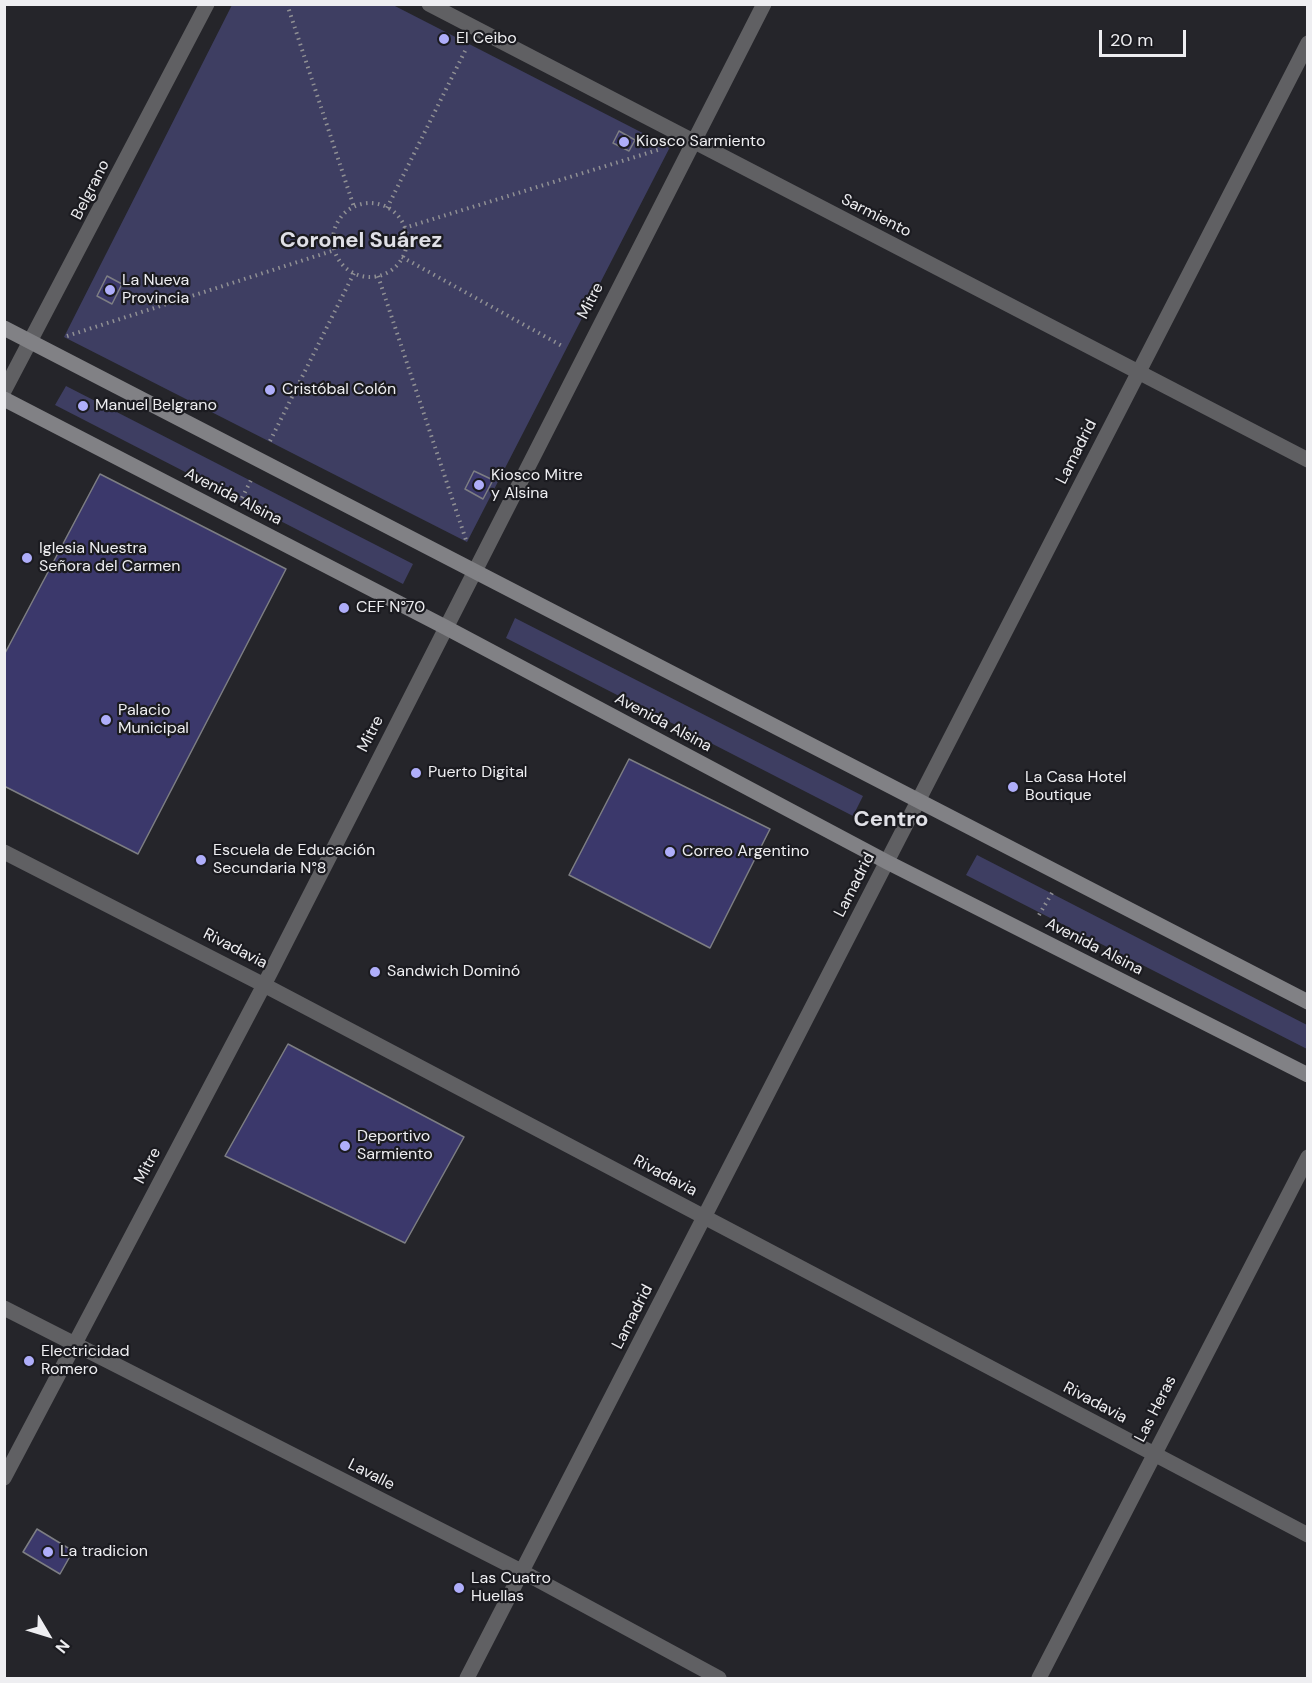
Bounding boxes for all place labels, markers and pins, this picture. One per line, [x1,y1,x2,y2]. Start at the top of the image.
place label: El Ceibo [456,29,517,49]
marker: El Ceibo [437,32,451,46]
place label: Kiosco Sarmiento [636,132,765,152]
marker: Kiosco Sarmiento [617,135,631,149]
place label: La Nueva Provincia [122,271,189,309]
marker: La Nueva Provincia [103,283,117,297]
place label: Cristóbal Colón [282,380,396,400]
marker: Cristóbal Colón [263,383,277,397]
place label: Manuel Belgrano [95,396,217,416]
marker: Manuel Belgrano [76,399,90,413]
place label: Kiosco Mitre y Alsina [491,466,583,504]
marker: Kiosco Mitre y Alsina [472,478,486,492]
place label: Iglesia Nuestra Señora del Carmen [39,539,180,577]
marker: Iglesia Nuestra Señora del Carmen [20,551,34,565]
place label: CEF N°70 [356,598,425,618]
marker: CEF N°70 [337,601,351,615]
place label: Palacio Municipal [118,701,189,739]
marker: Palacio Municipal [99,713,113,727]
place label: Puerto Digital [428,763,527,783]
marker: Puerto Digital [409,766,423,780]
place label: La Casa Hotel Boutique [1025,768,1126,806]
marker: La Casa Hotel Boutique [1006,780,1020,794]
place label: Escuela de Educación Secundaria N°8 [213,841,375,879]
place label: Correo Argentino [682,842,809,862]
marker: Correo Argentino [663,845,677,859]
marker: Escuela de Educación Secundaria N°8 [194,853,208,867]
place label: Sandwich Dominó [387,962,520,982]
marker: Sandwich Dominó [368,965,382,979]
place label: Deportivo Sarmiento [357,1127,433,1165]
marker: Deportivo Sarmiento [338,1139,352,1153]
place label: Electricidad Romero [41,1342,129,1380]
marker: Electricidad Romero [22,1354,36,1368]
place label: La tradicion [60,1542,148,1562]
marker: La tradicion [41,1545,55,1559]
place label: Las Cuatro Huellas [471,1569,551,1607]
marker: Las Cuatro Huellas [452,1581,466,1595]

